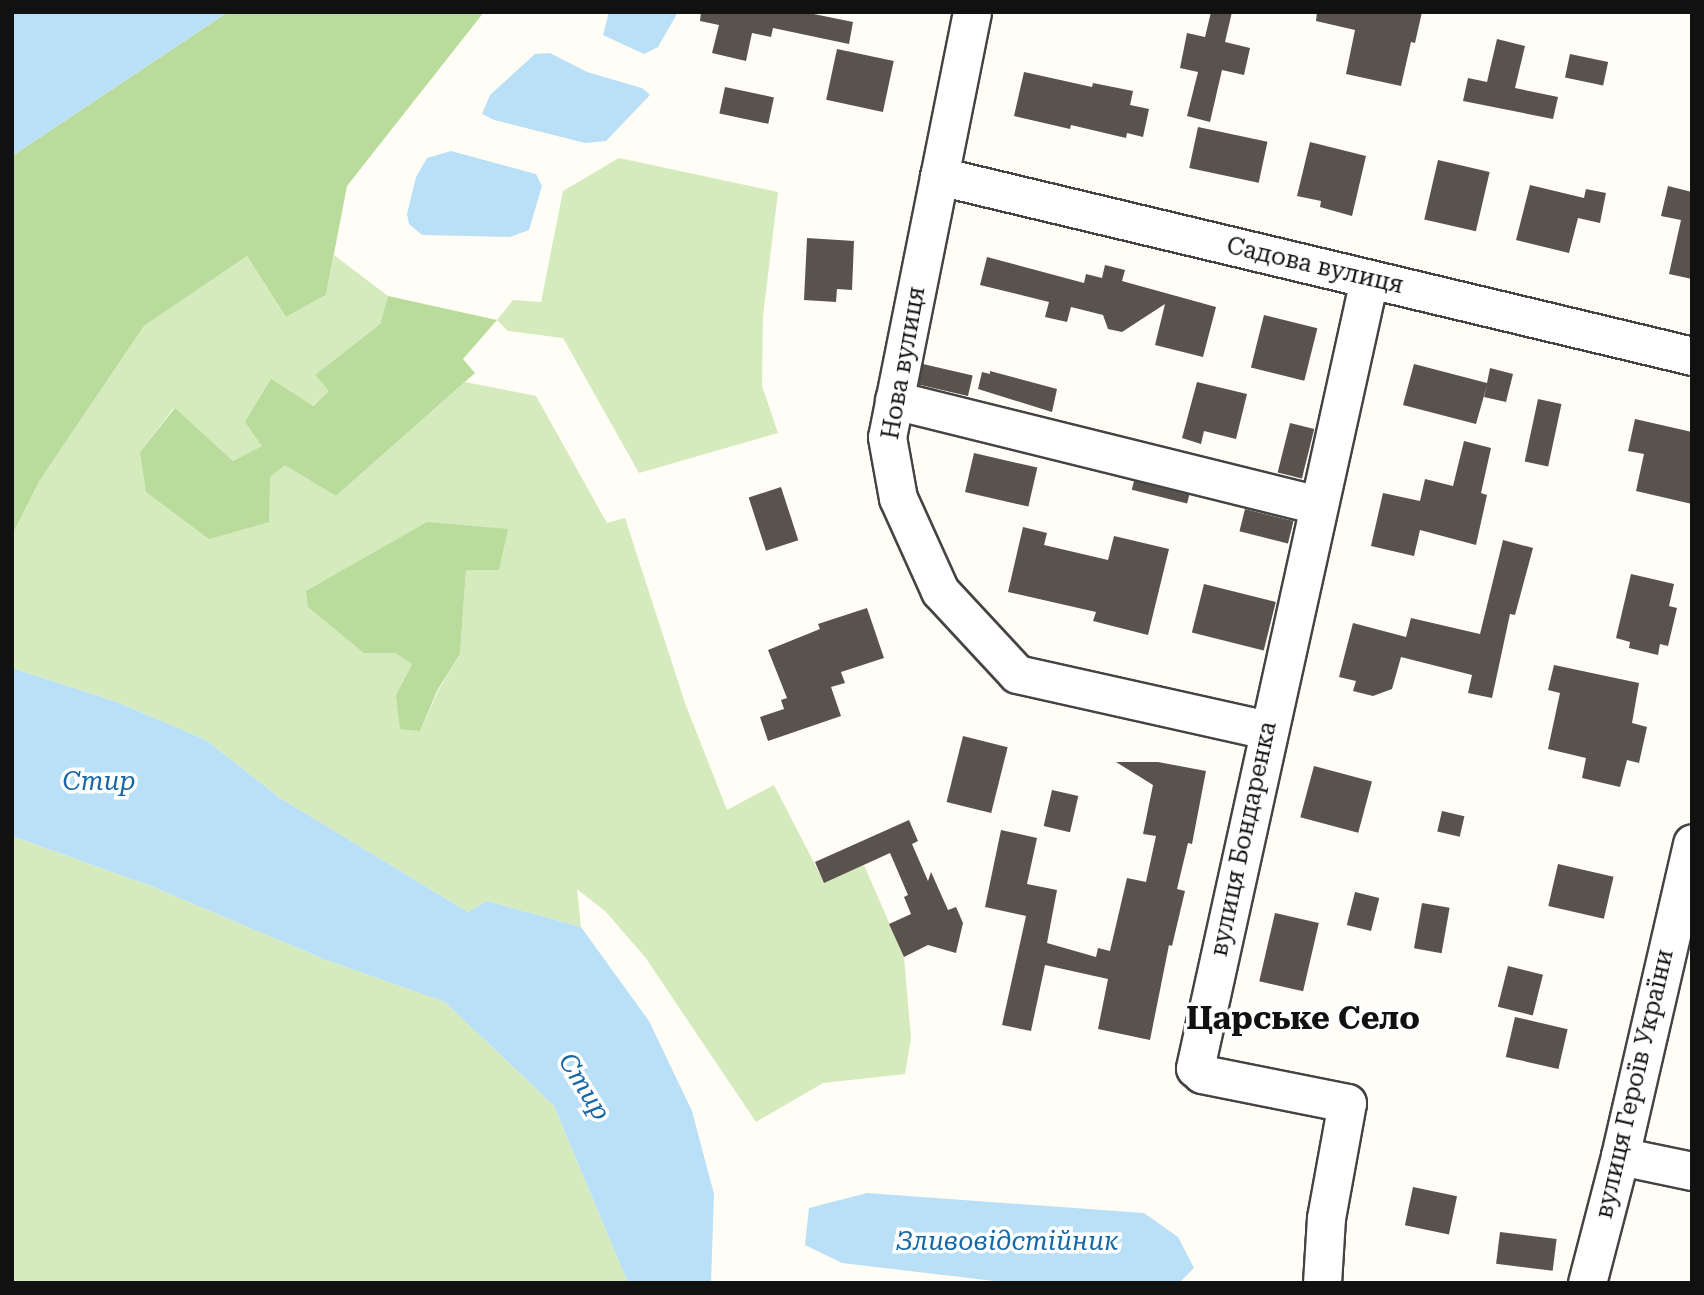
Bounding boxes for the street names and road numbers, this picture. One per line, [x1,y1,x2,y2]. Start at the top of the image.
street label: Садова вулиця [1224,232,1406,300]
street label: Нова вулиця [876,284,932,442]
street label: вулиця Бондаренка [1205,719,1283,959]
street label: вулиця Героїв України [1590,947,1680,1221]

